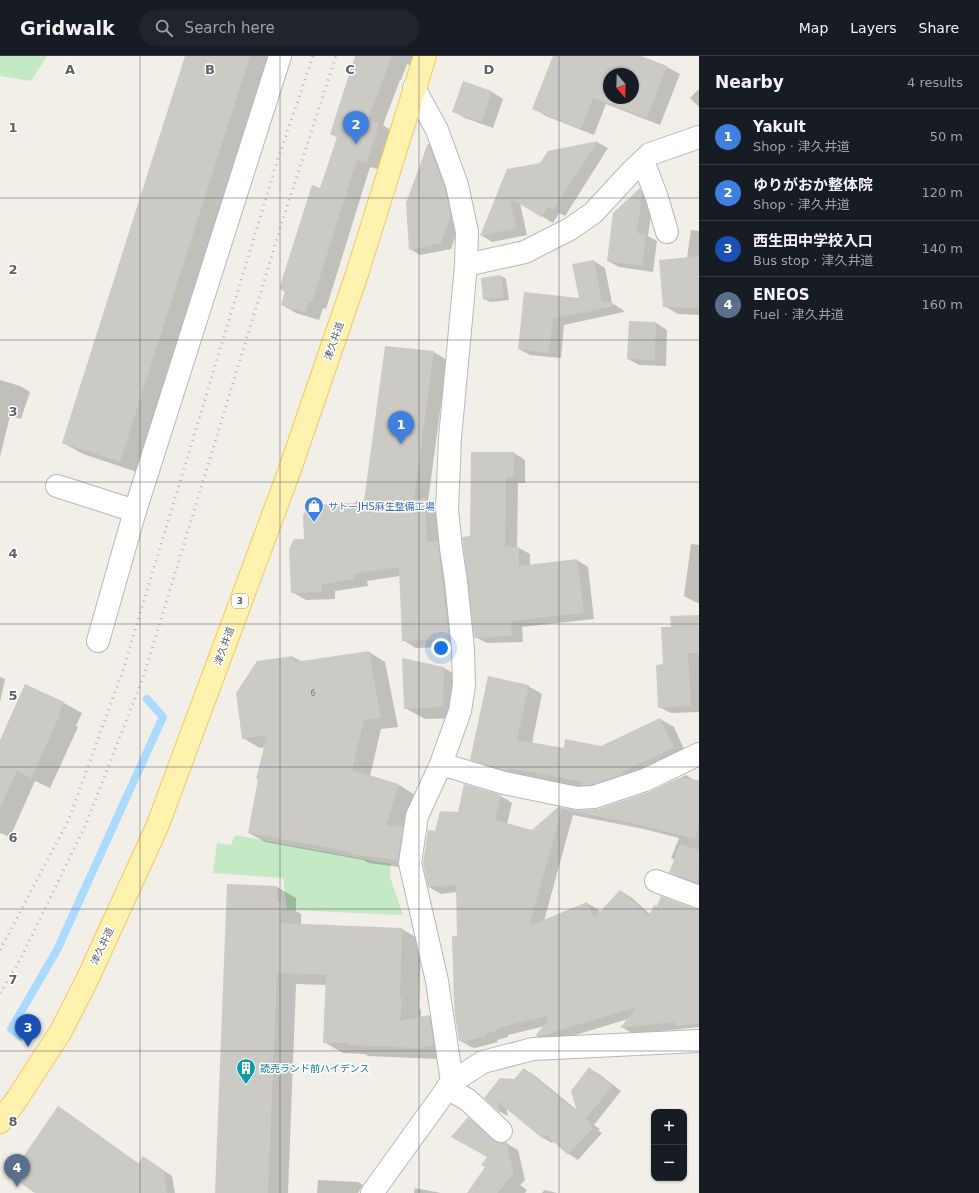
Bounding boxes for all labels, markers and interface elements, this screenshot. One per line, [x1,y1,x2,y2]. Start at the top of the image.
search box [139,10,419,46]
text: Gridwalk [20,17,115,39]
icon: search [153,17,175,39]
text: Search here [185,19,275,37]
text: Map [799,20,828,36]
text: Layers [850,20,897,36]
text: Share [919,20,959,36]
text: A [65,62,75,77]
text: B [205,62,215,77]
text: C [345,62,355,77]
text: D [484,62,495,77]
north arrow [603,68,639,104]
text: Nearby [715,72,784,92]
text: 4 results [907,75,963,90]
pin: 2 [343,111,369,144]
text: Yakult [753,118,806,136]
text: 1 [8,120,18,135]
text: 1 [723,129,733,144]
text: 50 m [930,129,963,144]
text: Shop · 津久井道 [753,139,850,154]
text: ゆりがおか整体院 [753,176,873,194]
text: 2 [723,185,733,200]
text: 120 m [921,185,963,200]
text: Shop · 津久井道 [753,197,850,212]
text: 西生田中学校入口 [753,232,873,250]
text: 3 [723,241,733,256]
text: 140 m [921,241,963,256]
text: Bus stop · 津久井道 [753,253,874,268]
text: 2 [8,262,18,277]
text: ENEOS [753,286,810,304]
text: 4 [723,297,733,312]
text: 160 m [921,297,963,312]
text: Fuel · 津久井道 [753,307,844,322]
street label: 津久井道 [322,320,346,362]
text: 3 [8,404,18,419]
pin: 1 [388,411,414,444]
shop icon: サトーJHS麻生整備工場 [303,495,325,523]
place label: サトーJHS麻生整備工場 [328,501,435,512]
text: 4 [8,546,18,561]
road number: 3 [232,594,248,608]
street label: 津久井道 [212,625,236,667]
your location [431,638,451,658]
text: 5 [8,688,18,703]
house number: 6 [310,689,316,698]
text: 6 [8,830,18,845]
street label: 津久井道 [89,926,115,966]
text: 7 [8,972,18,987]
pin: 3 [15,1014,41,1047]
building icon: 読売ランド前ハイデンス [235,1057,257,1085]
place label: 読売ランド前ハイデンス [260,1063,370,1074]
map controls [651,1109,687,1181]
button: + [651,1109,687,1145]
text: 8 [8,1114,18,1129]
button: − [651,1145,687,1181]
pin: 4 [4,1154,30,1187]

